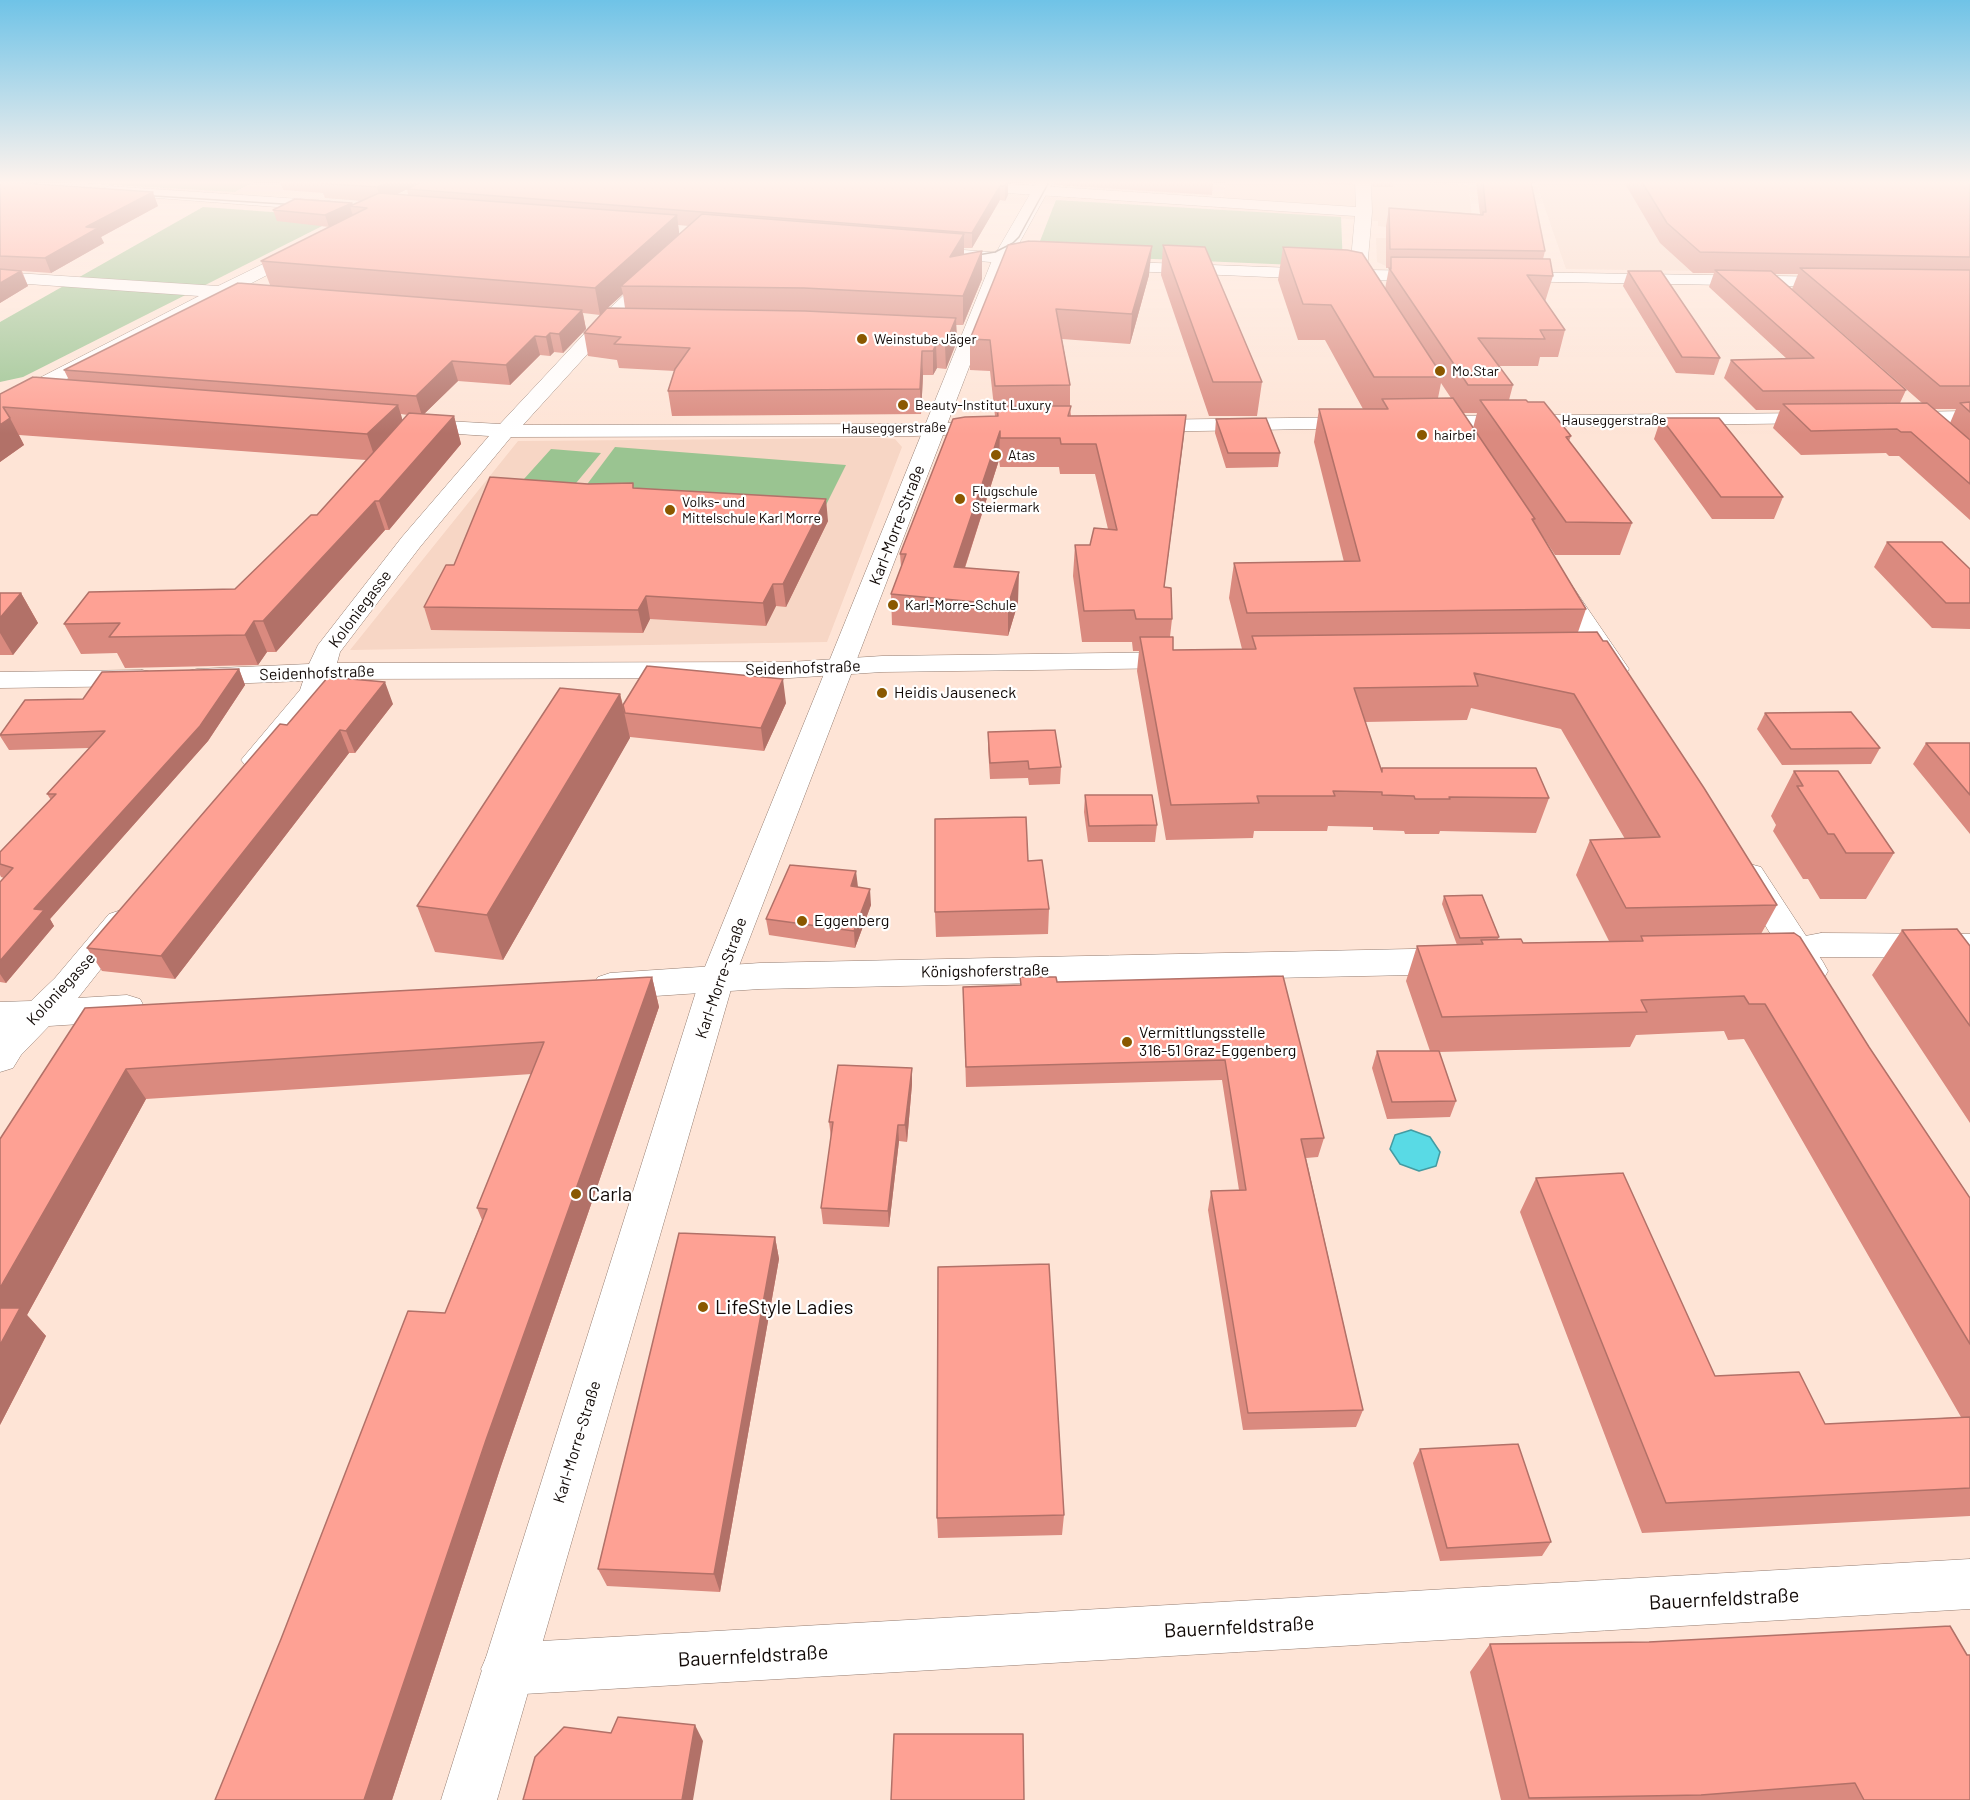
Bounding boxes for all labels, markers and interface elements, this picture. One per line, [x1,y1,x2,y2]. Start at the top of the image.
place label: Weinstube Jäger [874,331,977,347]
marker: Weinstube Jäger [855,332,869,346]
place label: Mo.Star [1452,363,1499,379]
marker: Mo.Star [1433,364,1447,378]
place label: Beauty-Institut Luxury [915,397,1051,413]
marker: Beauty-Institut Luxury [896,398,910,412]
street label: Hauseggerstraße [1562,412,1666,428]
street label: Hauseggerstraße [841,419,947,437]
place label: hairbei [1434,427,1476,443]
marker: hairbei [1415,428,1429,442]
place label: Atas [1008,447,1035,463]
marker: Atas [989,448,1003,462]
street label: Karl-Morre-Straße [865,462,929,588]
place label: Flugschule Steiermark [972,483,1039,516]
marker: Flugschule Steiermark [953,492,967,506]
place label: Volks- und Mittelschule Karl Morre [682,494,821,526]
marker: Volks- und Mittelschule Karl Morre [663,503,677,517]
street label: Koloniegasse [325,566,395,652]
place label: Karl-Morre-Schule [905,597,1016,613]
marker: Karl-Morre-Schule [886,598,900,612]
street label: Seidenhofstraße [745,656,861,680]
street label: Seidenhofstraße [259,661,375,685]
place label: Heidis Jauseneck [894,683,1016,703]
marker: Heidis Jauseneck [875,686,889,700]
place label: Eggenberg [814,911,889,931]
marker: Eggenberg [795,914,809,928]
street label: Karl-Morre-Straße [691,915,751,1041]
street label: Koloniegasse [23,949,99,1029]
street label: Königshoferstraße [921,960,1049,982]
place label: Vermittlungsstelle 316-51 Graz-Eggenberg [1139,1023,1296,1061]
marker: Vermittlungsstelle 316-51 Graz-Eggenberg [1120,1035,1134,1049]
place label: Carla [588,1182,632,1206]
marker: Carla [569,1187,583,1201]
place label: LifeStyle Ladies [715,1295,853,1319]
marker: LifeStyle Ladies [696,1300,710,1314]
street label: Karl-Morre-Straße [549,1379,605,1505]
street label: Bauernfeldstraße [1648,1583,1800,1615]
street label: Bauernfeldstraße [1163,1611,1315,1643]
street label: Bauernfeldstraße [677,1640,829,1672]

